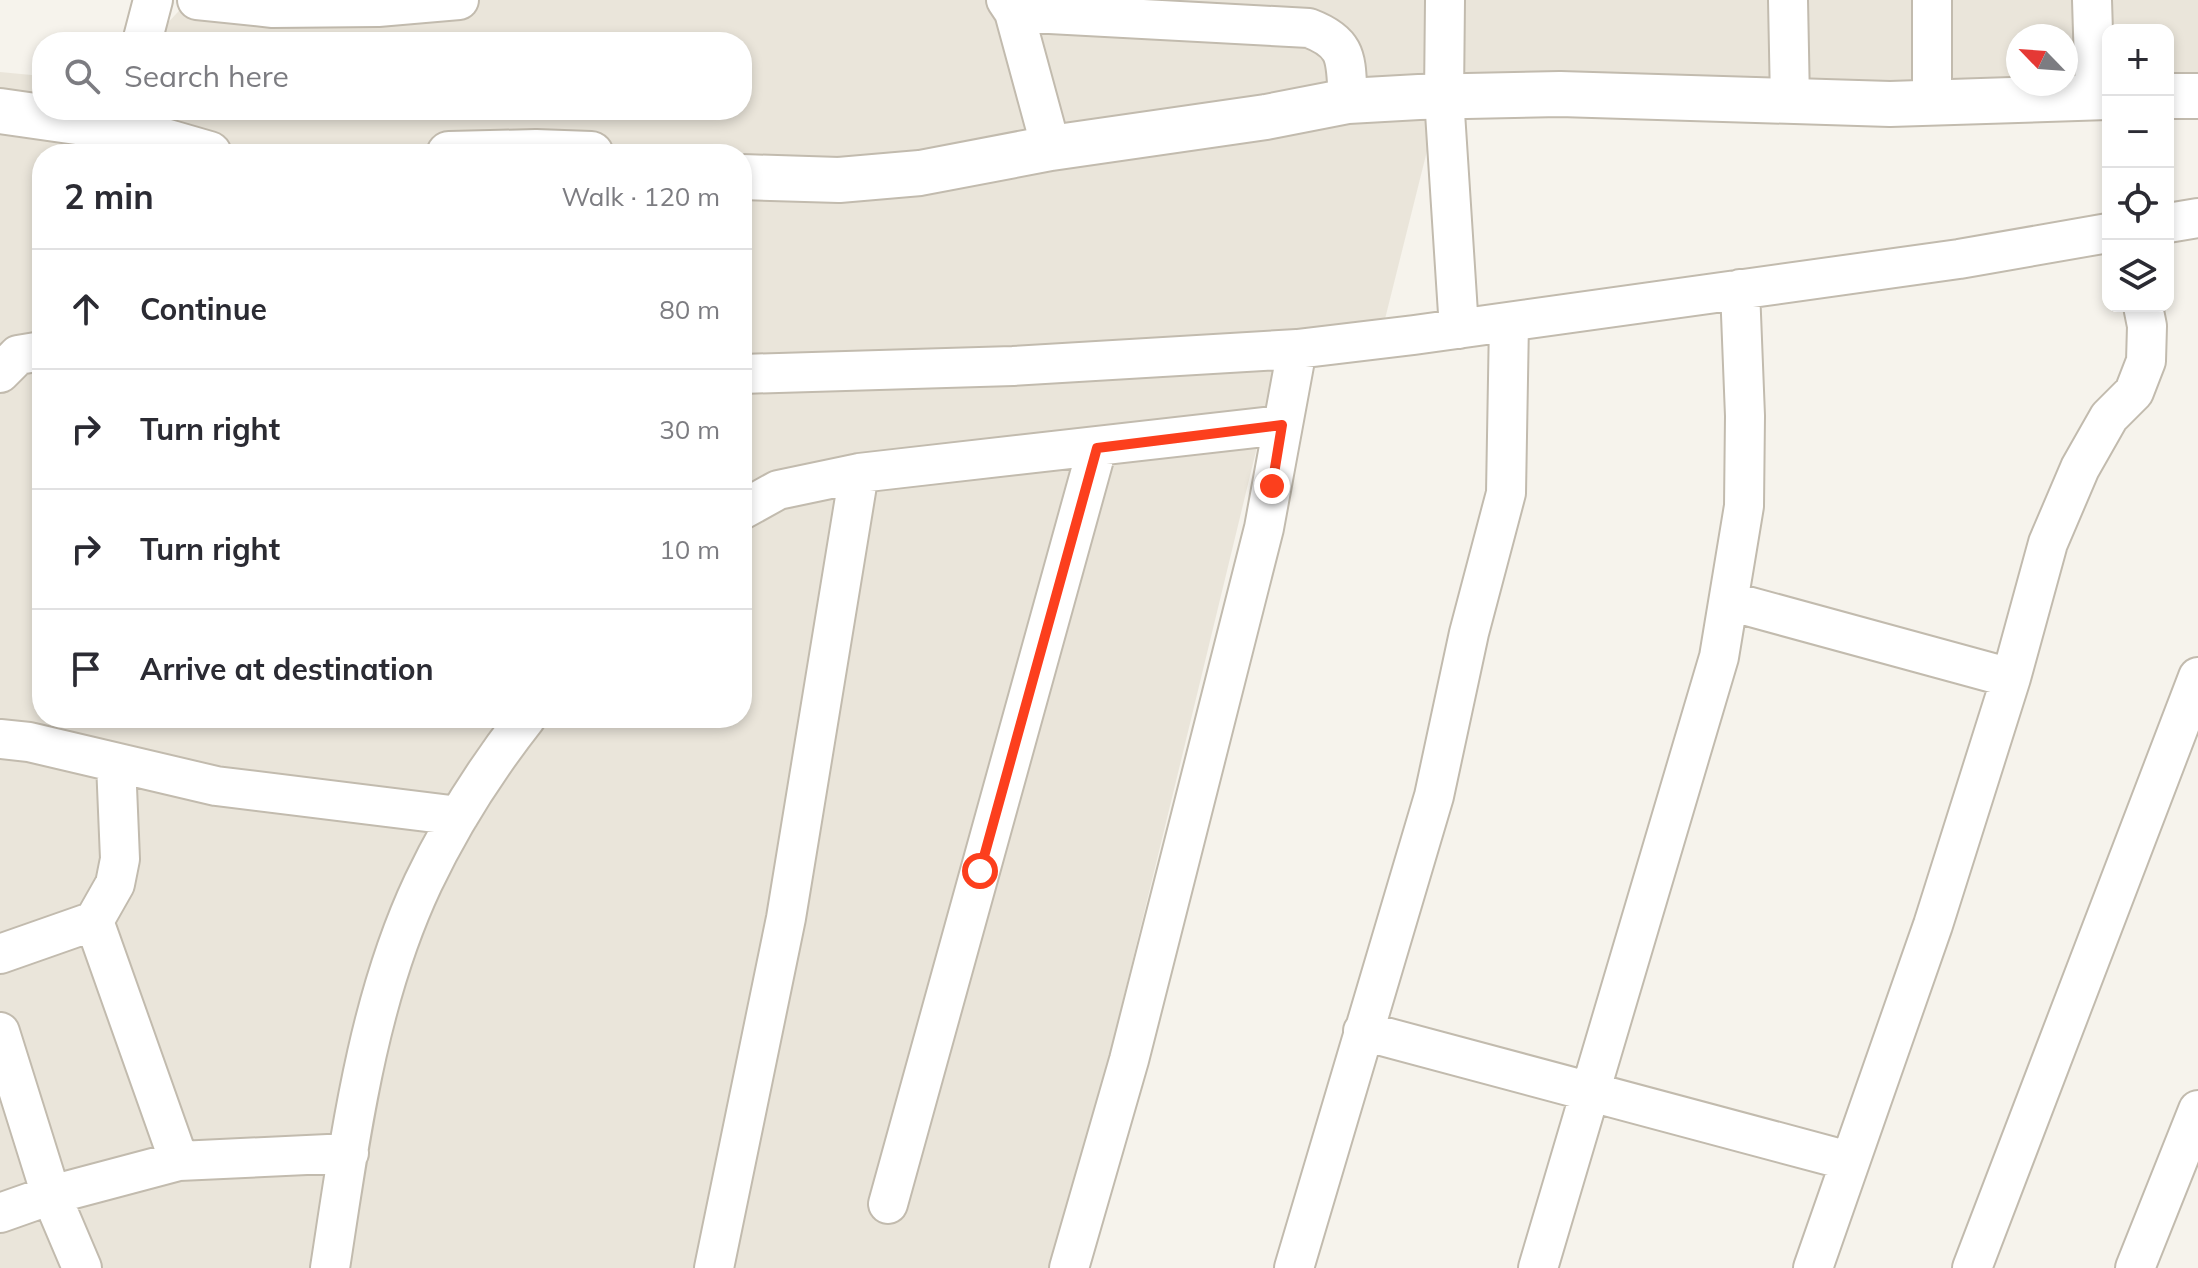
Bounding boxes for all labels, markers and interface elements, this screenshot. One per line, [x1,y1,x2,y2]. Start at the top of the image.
north arrow [2006,24,2078,96]
map controls [2102,24,2174,312]
button: + [2102,24,2174,96]
search box [32,32,752,120]
icon: search [60,54,104,98]
text: Search here [124,57,289,95]
button: − [2102,96,2174,168]
button: locate [2102,168,2174,240]
text: 2 min [64,175,154,218]
text: Walk · 120 m [561,180,720,213]
button: layers [2102,240,2174,312]
icon: ahead [64,287,108,331]
text: Continue [140,290,267,328]
text: 80 m [659,293,720,326]
icon: right [64,407,108,451]
text: Turn right [140,410,280,448]
text: 30 m [659,413,720,446]
route end [1254,468,1290,504]
icon: right [64,527,108,571]
text: Turn right [140,530,280,568]
text: 10 m [659,533,720,566]
icon: arrive [64,647,108,691]
text: Arrive at destination [140,650,434,688]
route start [962,853,998,889]

